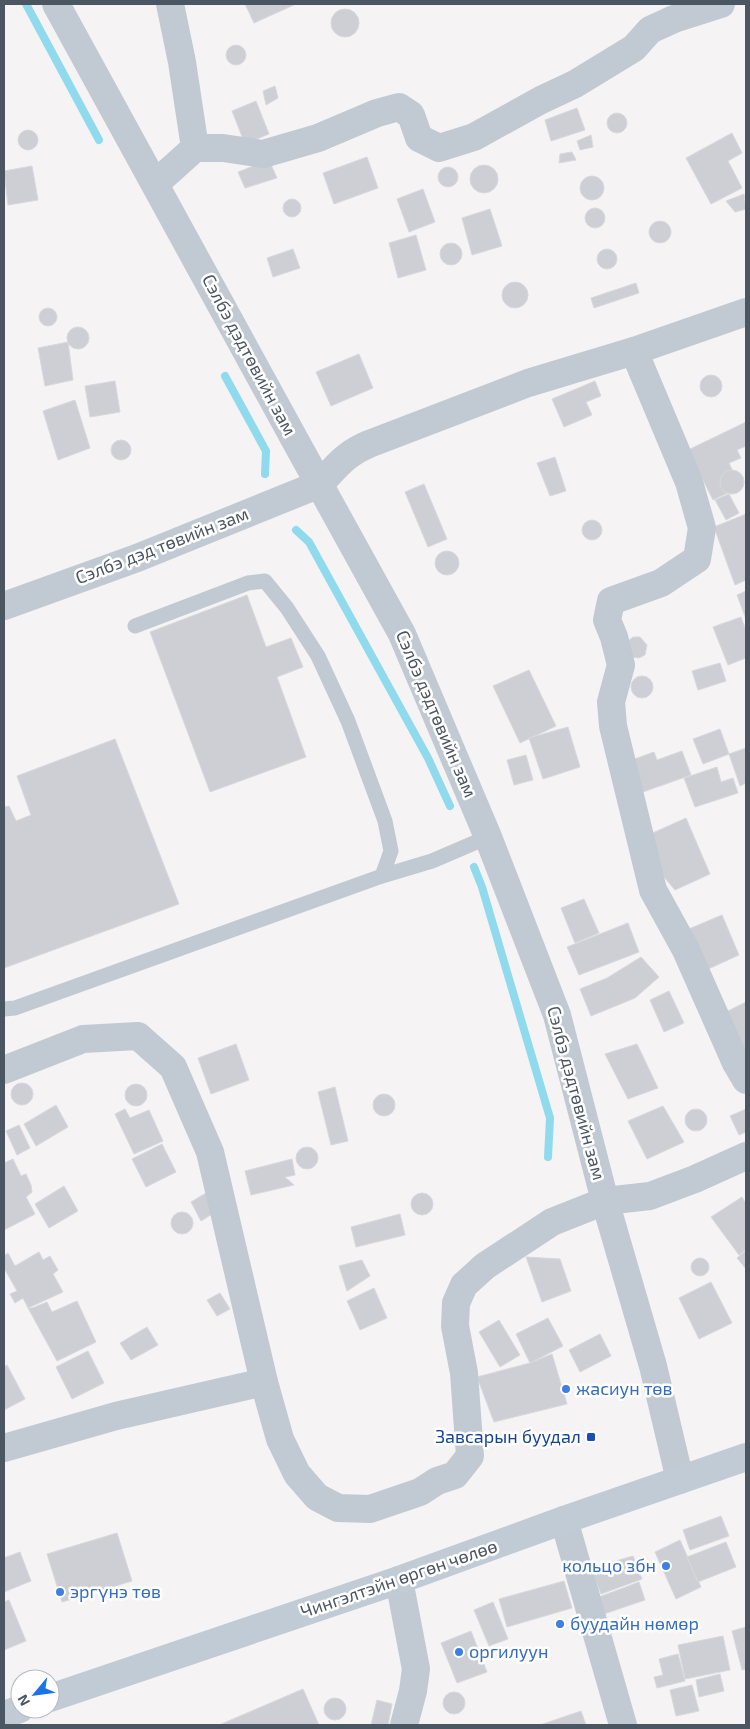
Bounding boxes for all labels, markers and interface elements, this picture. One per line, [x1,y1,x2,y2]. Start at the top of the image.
street label: Сэлбэ дэдтөвийн зам [198,270,302,439]
street label: Сэлбэ дэд төвийн зам [72,502,251,588]
street label: Сэлбэ дэдтөвийн зам [392,627,482,801]
street label: Сэлбэ дэдтөвийн зам [543,1003,611,1182]
place label: жасиун төв [576,1377,673,1399]
marker: жасиун төв [560,1383,572,1395]
place label: Завсарын буудал [435,1425,581,1447]
marker: Завсарын буудал [585,1431,597,1443]
street label: Чингэлтэйн өргөн чөлөө [297,1534,500,1622]
place label: кольцо збн [562,1554,656,1576]
marker: кольцо збн [660,1560,672,1572]
place label: эргүнэ төв [70,1580,161,1602]
marker: эргүнэ төв [54,1586,66,1598]
place label: буудайн нөмөр [570,1612,699,1634]
marker: буудайн нөмөр [554,1618,566,1630]
place label: оргилуун [469,1640,548,1662]
marker: оргилуун [453,1646,465,1658]
north arrow [10,1669,60,1719]
text: N [13,1692,33,1709]

